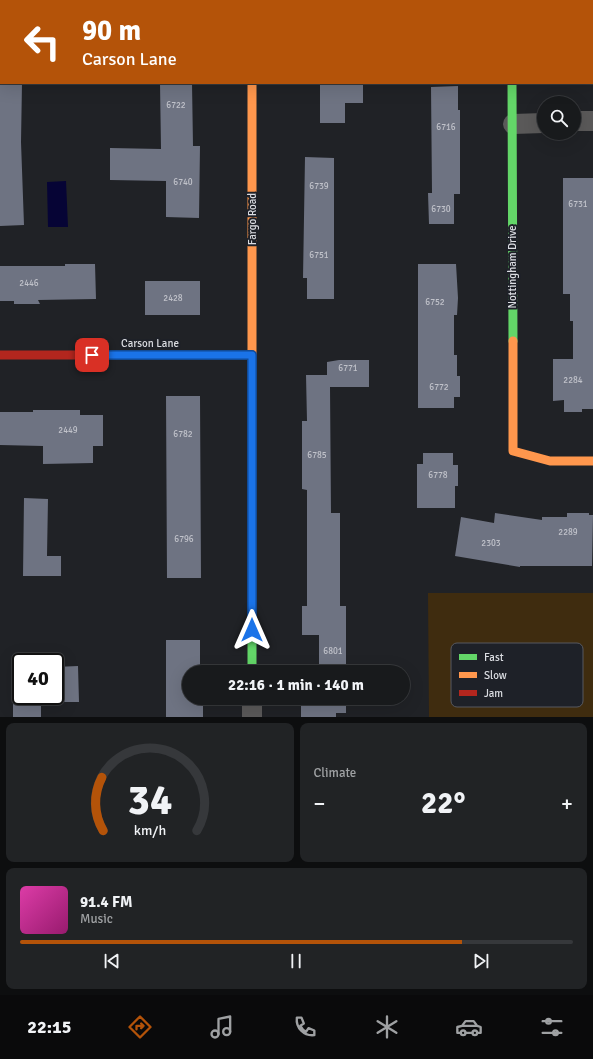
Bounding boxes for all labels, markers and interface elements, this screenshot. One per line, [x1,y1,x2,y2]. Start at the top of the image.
text: 90 m [82,14,141,48]
icon: left [16,16,68,68]
text: Carson Lane [82,48,177,70]
map controls [537,96,581,140]
button: search [537,96,581,140]
house number: 6722 [166,100,186,111]
house number: 6716 [436,122,456,133]
house number: 6740 [173,177,193,188]
house number: 6739 [309,181,329,192]
street label: Fargo Road [246,193,259,245]
house number: 6731 [568,199,588,210]
house number: 6730 [431,204,451,215]
street label: Nottingham Drive [506,225,519,309]
house number: 6751 [309,250,329,261]
house number: 2446 [19,278,39,289]
house number: 2428 [163,293,183,304]
house number: 6752 [425,297,445,308]
street label: Carson Lane [121,337,179,350]
pin [75,338,109,372]
icon: arrive [81,344,103,366]
house number: 6771 [338,363,358,374]
house number: 2284 [563,375,583,386]
house number: 6772 [429,382,449,393]
house number: 2449 [58,425,78,436]
house number: 6782 [173,429,193,440]
house number: 6785 [307,450,327,461]
house number: 6778 [428,470,448,481]
house number: 2289 [558,527,578,538]
house number: 6796 [174,534,194,545]
house number: 2303 [481,538,501,549]
position arrow [231,609,273,651]
legend [451,643,583,707]
house number: 6801 [323,646,343,657]
text: Fast [484,651,504,664]
speed limit sign: 40 [12,653,64,705]
text: Slow [484,669,507,682]
text: 22:16 · 1 min · 140 m [228,676,364,694]
text: Jam [484,687,503,700]
text: Climate [314,765,356,781]
text: 34 [127,774,172,825]
text: 22° [421,785,465,822]
text: − [314,790,325,817]
text: + [561,790,573,817]
text: km/h [134,821,166,838]
text: 91.4 FM [80,893,132,911]
text: Music [80,911,113,927]
icon: previous [101,950,123,972]
icon: pause [285,950,307,972]
icon: next [470,950,492,972]
icon: directions [126,1013,154,1041]
icon: music [208,1013,236,1041]
icon: phone [291,1013,319,1041]
icon: climate [373,1013,401,1041]
icon: car [455,1013,483,1041]
icon: filters [538,1013,566,1041]
text: 22:15 [27,1016,71,1038]

